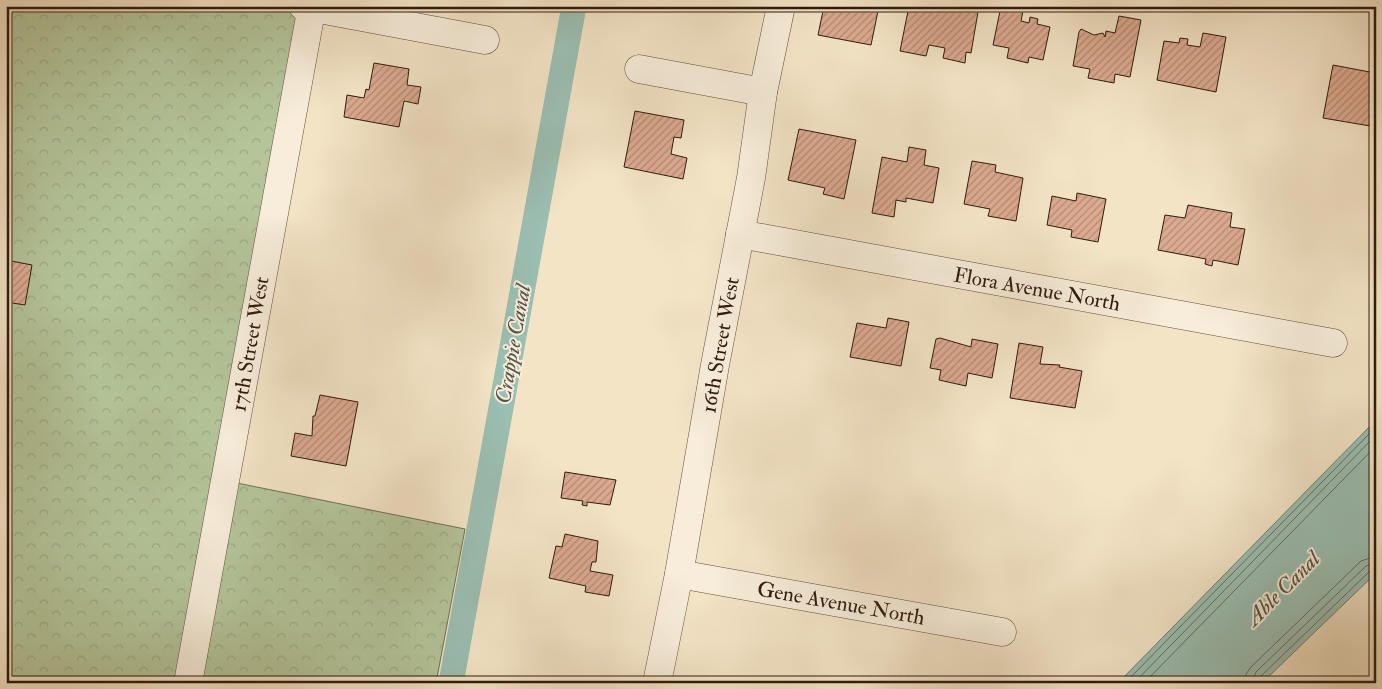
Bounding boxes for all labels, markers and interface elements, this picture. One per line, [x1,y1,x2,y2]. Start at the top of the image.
street label: Flora Avenue North [951,262,1122,317]
street label: 17th Street West [225,274,276,414]
street label: 16th Street West [695,275,746,415]
water label: Crappie Canal [489,281,538,406]
water label: Able Canal [1238,544,1327,633]
street label: Gene Avenue North [755,575,927,632]

